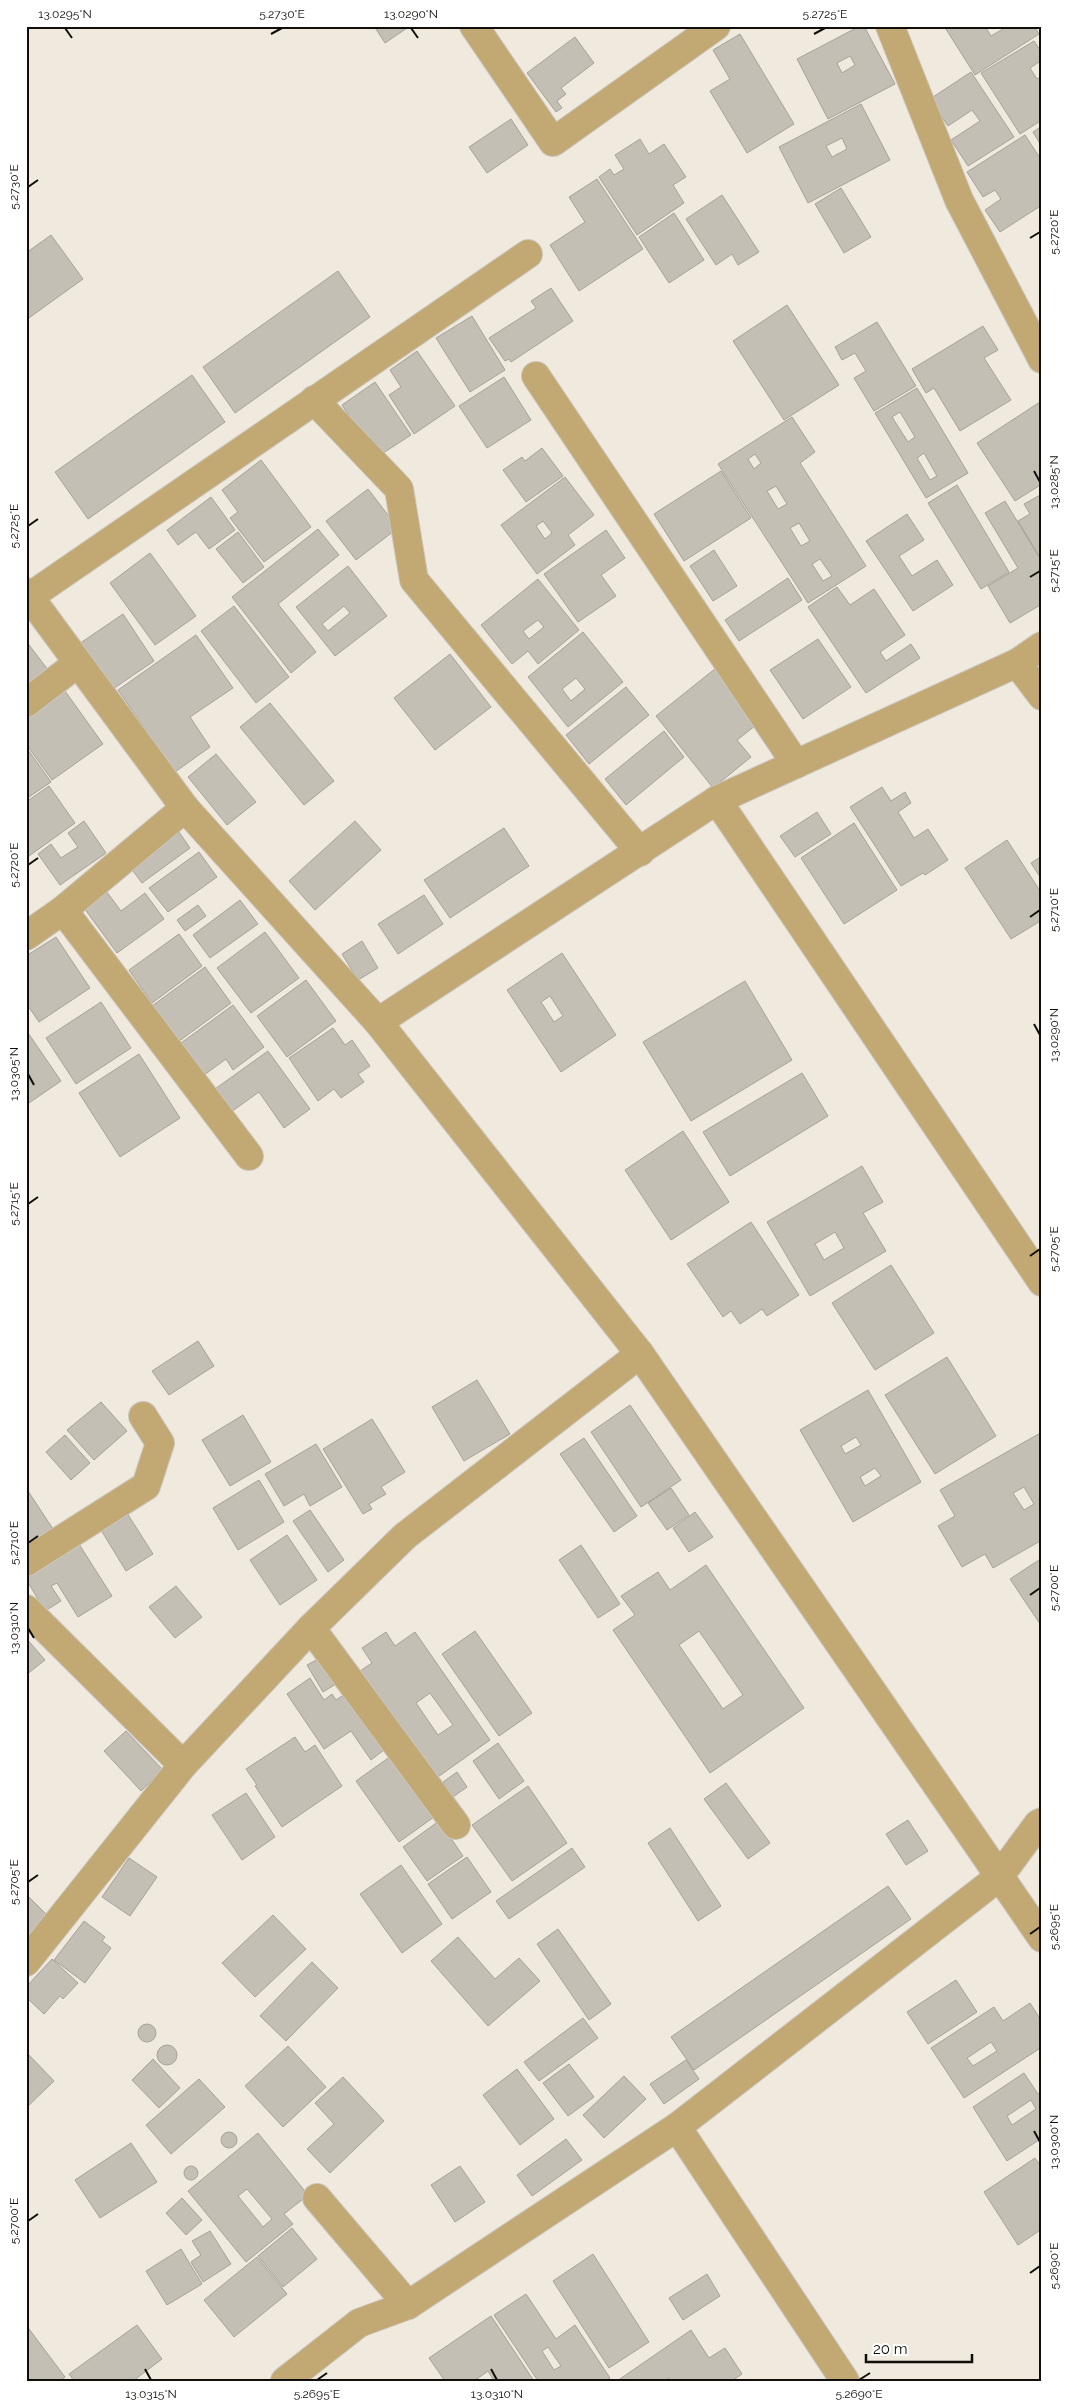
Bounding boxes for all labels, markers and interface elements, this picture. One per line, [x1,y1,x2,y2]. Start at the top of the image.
text: 13.0295°N [38,7,92,21]
text: 5.2730°E [259,7,305,21]
text: 13.0290°N [384,7,438,21]
text: 5.2725°E [803,7,847,21]
text: 5.2730°E [7,164,21,210]
text: 5.2720°E [1047,209,1061,255]
text: 13.0285°N [1047,455,1061,509]
text: 5.2725°E [7,504,21,548]
text: 5.2715°E [1047,549,1061,593]
text: 5.2720°E [7,842,21,888]
text: 5.2710°E [1047,888,1061,932]
text: 13.0290°N [1047,1008,1061,1062]
text: 13.0305°N [7,1047,21,1101]
text: 5.2715°E [7,1182,21,1226]
text: 5.2705°E [1047,1226,1061,1272]
text: 5.2710°E [7,1521,21,1565]
text: 5.2700°E [1047,1565,1061,1611]
text: 13.0310°N [7,1602,21,1654]
text: 5.2705°E [7,1859,21,1905]
text: 5.2695°E [1047,1904,1061,1950]
text: 13.0300°N [1047,2115,1061,2169]
text: 5.2700°E [7,2198,21,2244]
text: 5.2690°E [1047,2243,1061,2289]
scale bar [866,2332,972,2364]
text: 20 m [873,2340,908,2358]
text: 13.0315°N [125,2387,177,2401]
text: 5.2695°E [294,2387,340,2401]
text: 13.0310°N [471,2387,523,2401]
text: 5.2690°E [836,2387,882,2401]

